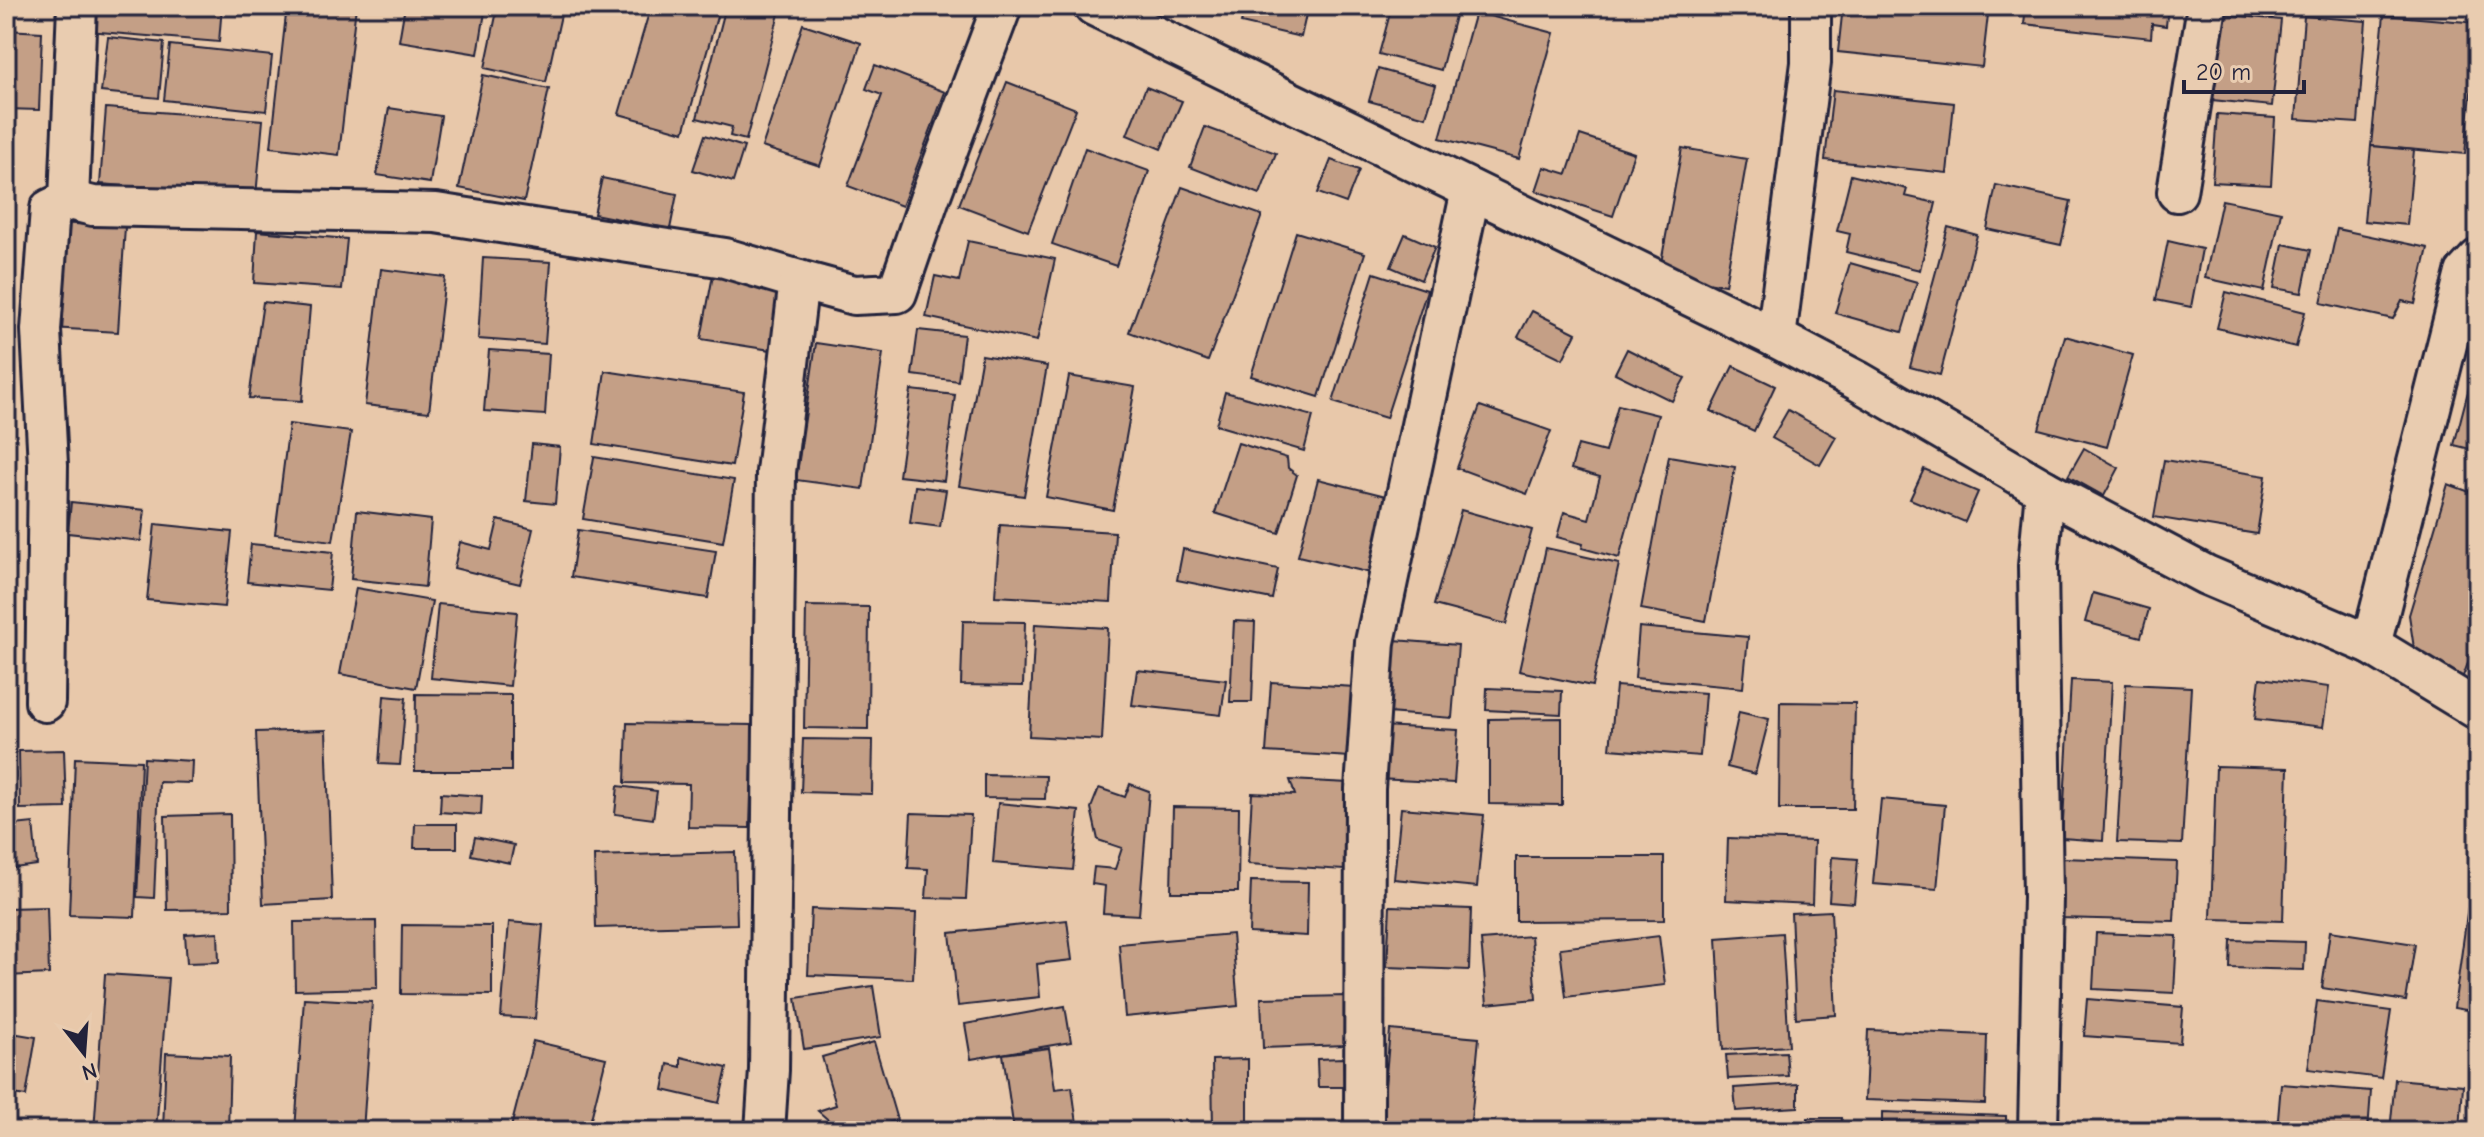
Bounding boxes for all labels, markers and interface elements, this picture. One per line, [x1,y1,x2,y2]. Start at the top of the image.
scale bar [2184,44,2304,94]
text: 20 m [2196,58,2251,86]
north arrow [44,1013,124,1093]
text: N [79,1057,100,1086]

